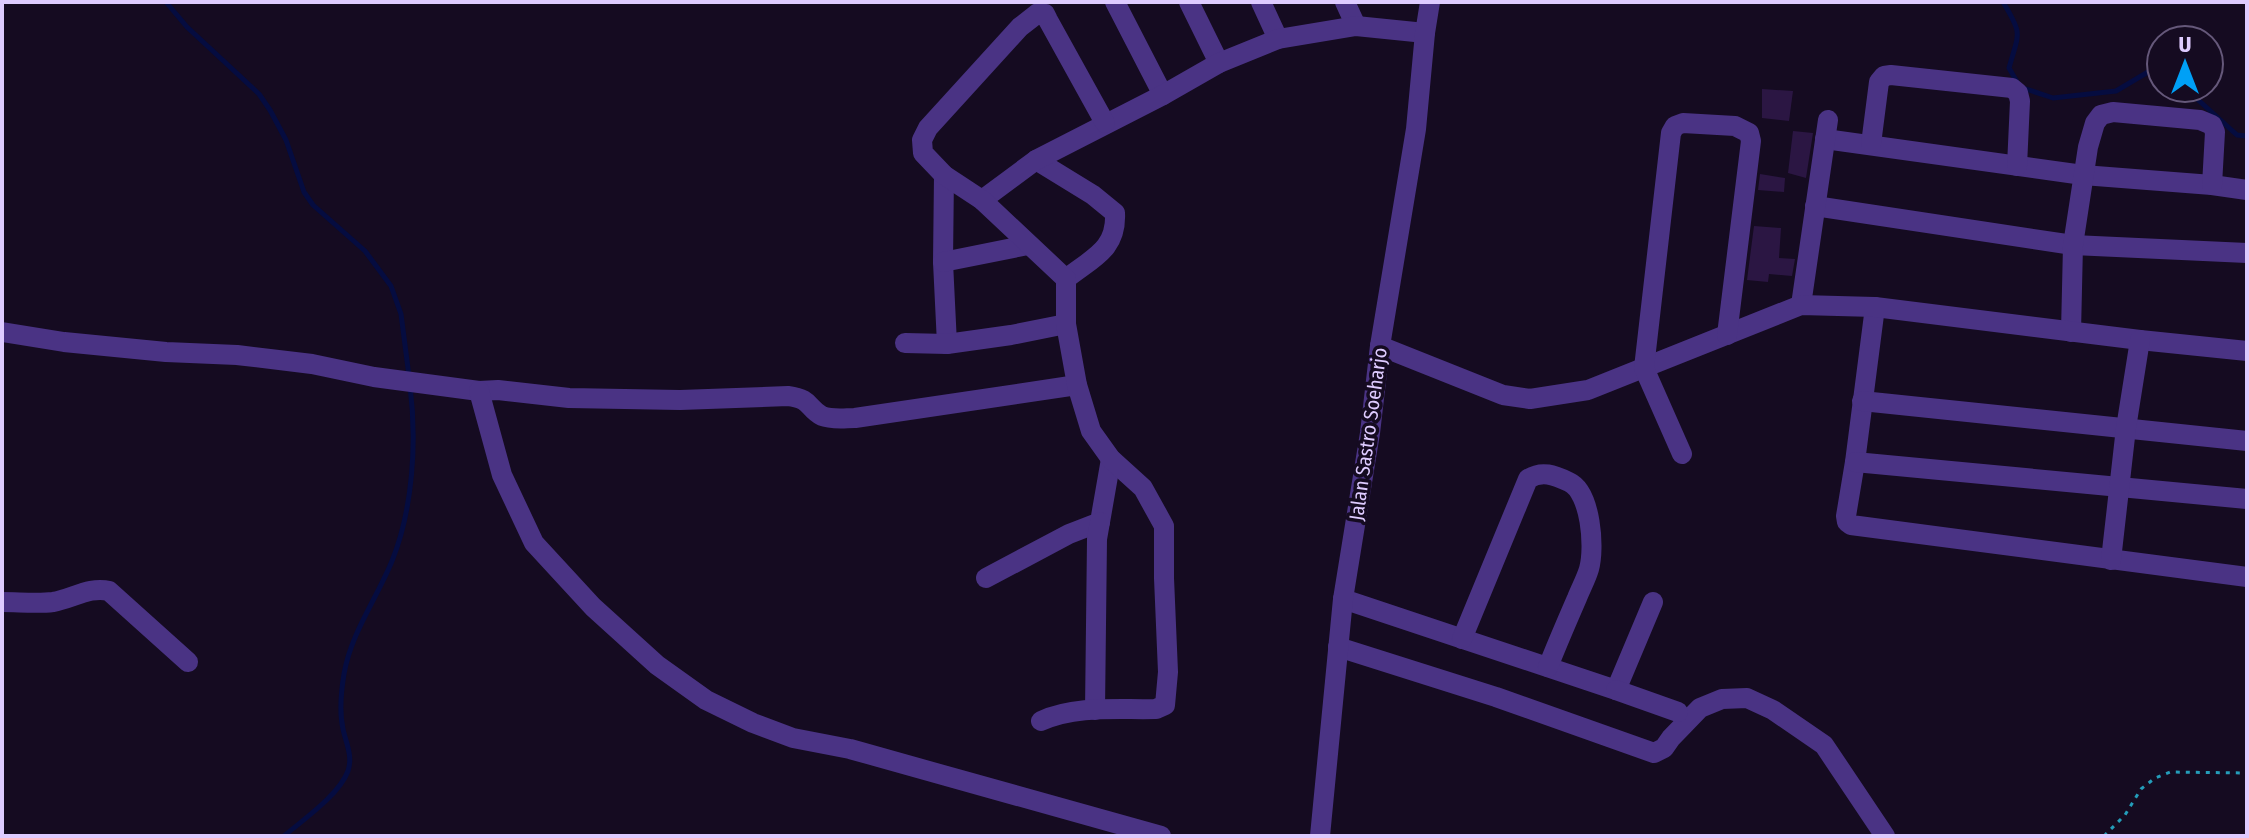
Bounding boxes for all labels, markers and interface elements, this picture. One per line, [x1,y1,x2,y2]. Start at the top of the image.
north arrow [2145,24,2225,104]
text: U [2179,31,2191,58]
street label: Jalan Sastro Soeharjo [1344,346,1392,522]

